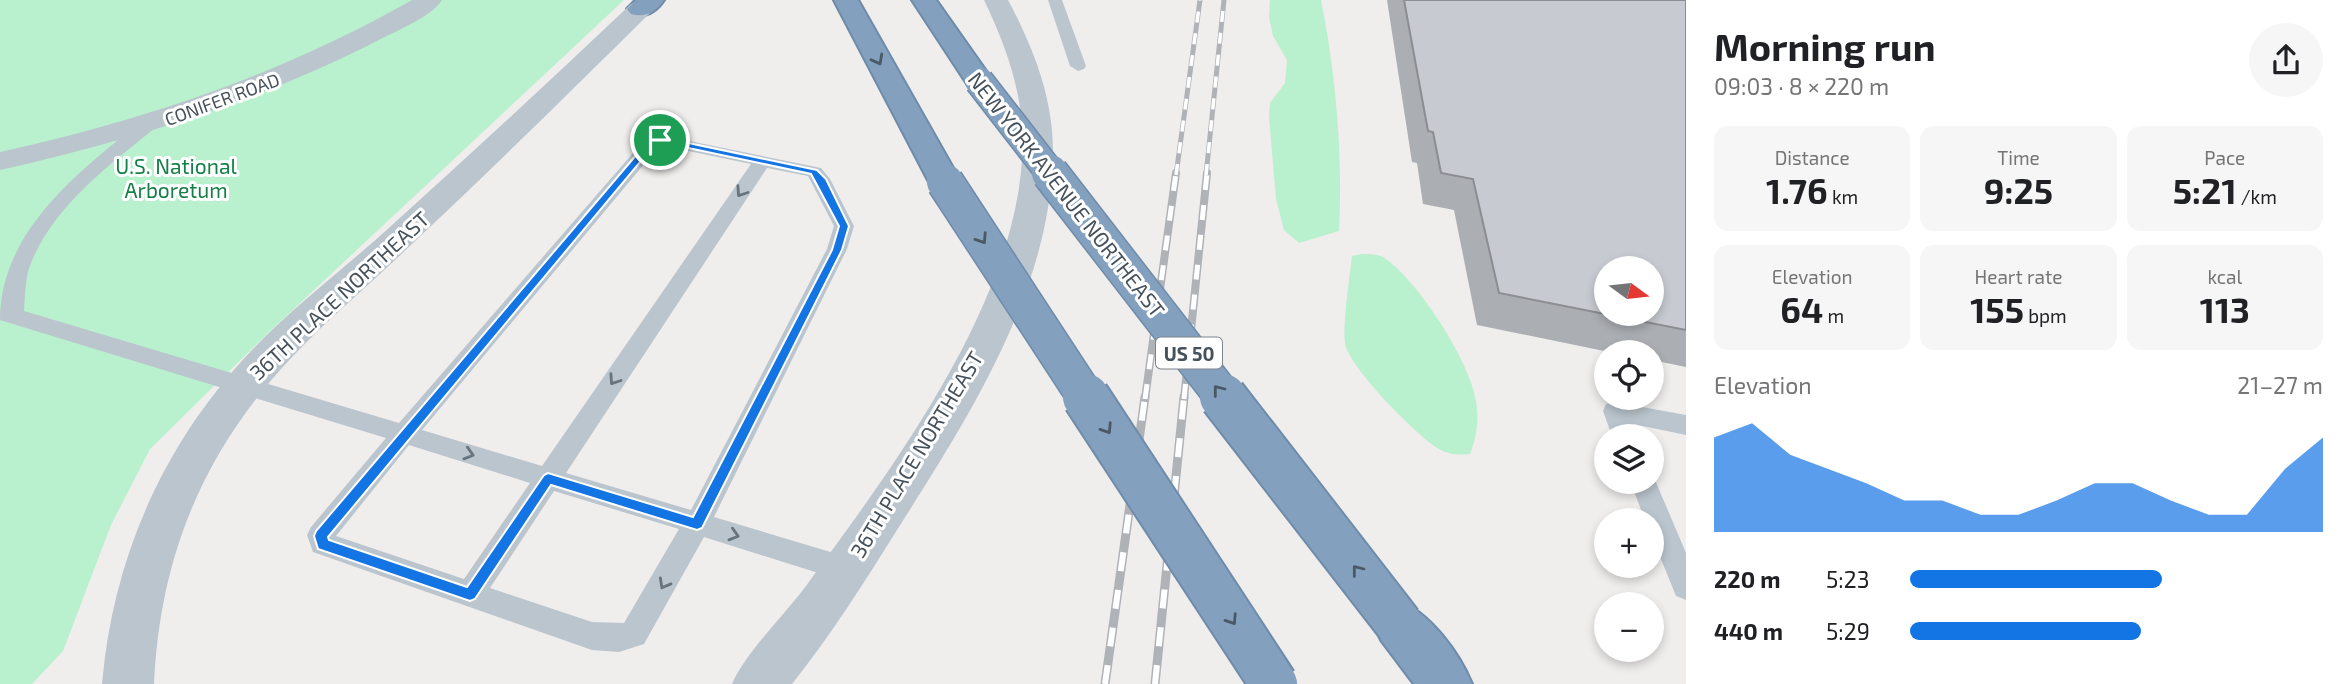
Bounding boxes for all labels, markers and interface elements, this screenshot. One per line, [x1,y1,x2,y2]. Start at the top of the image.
text: Morning run [1714,23,1935,69]
button: share [2249,23,2323,97]
one-way arrow [870,53,883,65]
street label: NEW YORK AVENUE NORTHEAST [964,67,1170,321]
street label: CONIFER ROAD [162,68,282,130]
text: 09:03 · 8 × 220 m [1714,72,1889,100]
pin [630,110,690,170]
icon: arrive [641,121,679,159]
text: Distance [1775,146,1850,169]
text: Time [1997,146,2040,169]
text: Pace [2204,146,2245,169]
park label: U.S. National Arboretum [115,153,237,202]
text: 1.76 [1766,169,1828,211]
text: 9:25 [1984,169,2053,211]
text: 5:21 [2173,169,2237,211]
one-way arrow [737,184,749,197]
text: km [1828,185,1858,208]
text: /km [2237,185,2277,208]
street label: 36TH PLACE NORTHEAST [244,205,434,385]
one-way arrow [974,231,987,244]
north arrow [1594,256,1664,326]
map controls [1594,256,1664,662]
text: Elevation [1772,265,1852,288]
text: Heart rate [1975,265,2062,288]
text: kcal [2207,265,2242,288]
text: 64 [1780,288,1823,330]
text: 155 [1970,288,2024,330]
text: 113 [2200,288,2250,330]
text: m [1823,304,1844,327]
text: bpm [2024,304,2067,327]
road number: US 50 [1156,338,1222,368]
button: locate [1594,340,1664,410]
street label: 36TH PLACE NORTHEAST [845,347,987,561]
text: Elevation [1714,371,1812,399]
text: 21–27 m [2237,371,2323,399]
one-way arrow [609,373,622,386]
one-way arrow [1213,385,1226,398]
one-way arrow [1099,422,1112,435]
button: layers [1594,424,1664,494]
one-way arrow [463,446,475,461]
button: + [1594,508,1664,578]
one-way arrow [727,526,739,541]
one-way arrow [1353,565,1366,578]
text: 220 m [1714,565,1780,593]
text: 5:23 [1826,565,1869,593]
one-way arrow [659,576,672,589]
button: − [1594,592,1664,662]
one-way arrow [1223,612,1236,625]
text: 440 m [1714,617,1783,645]
text: 5:29 [1826,617,1870,645]

